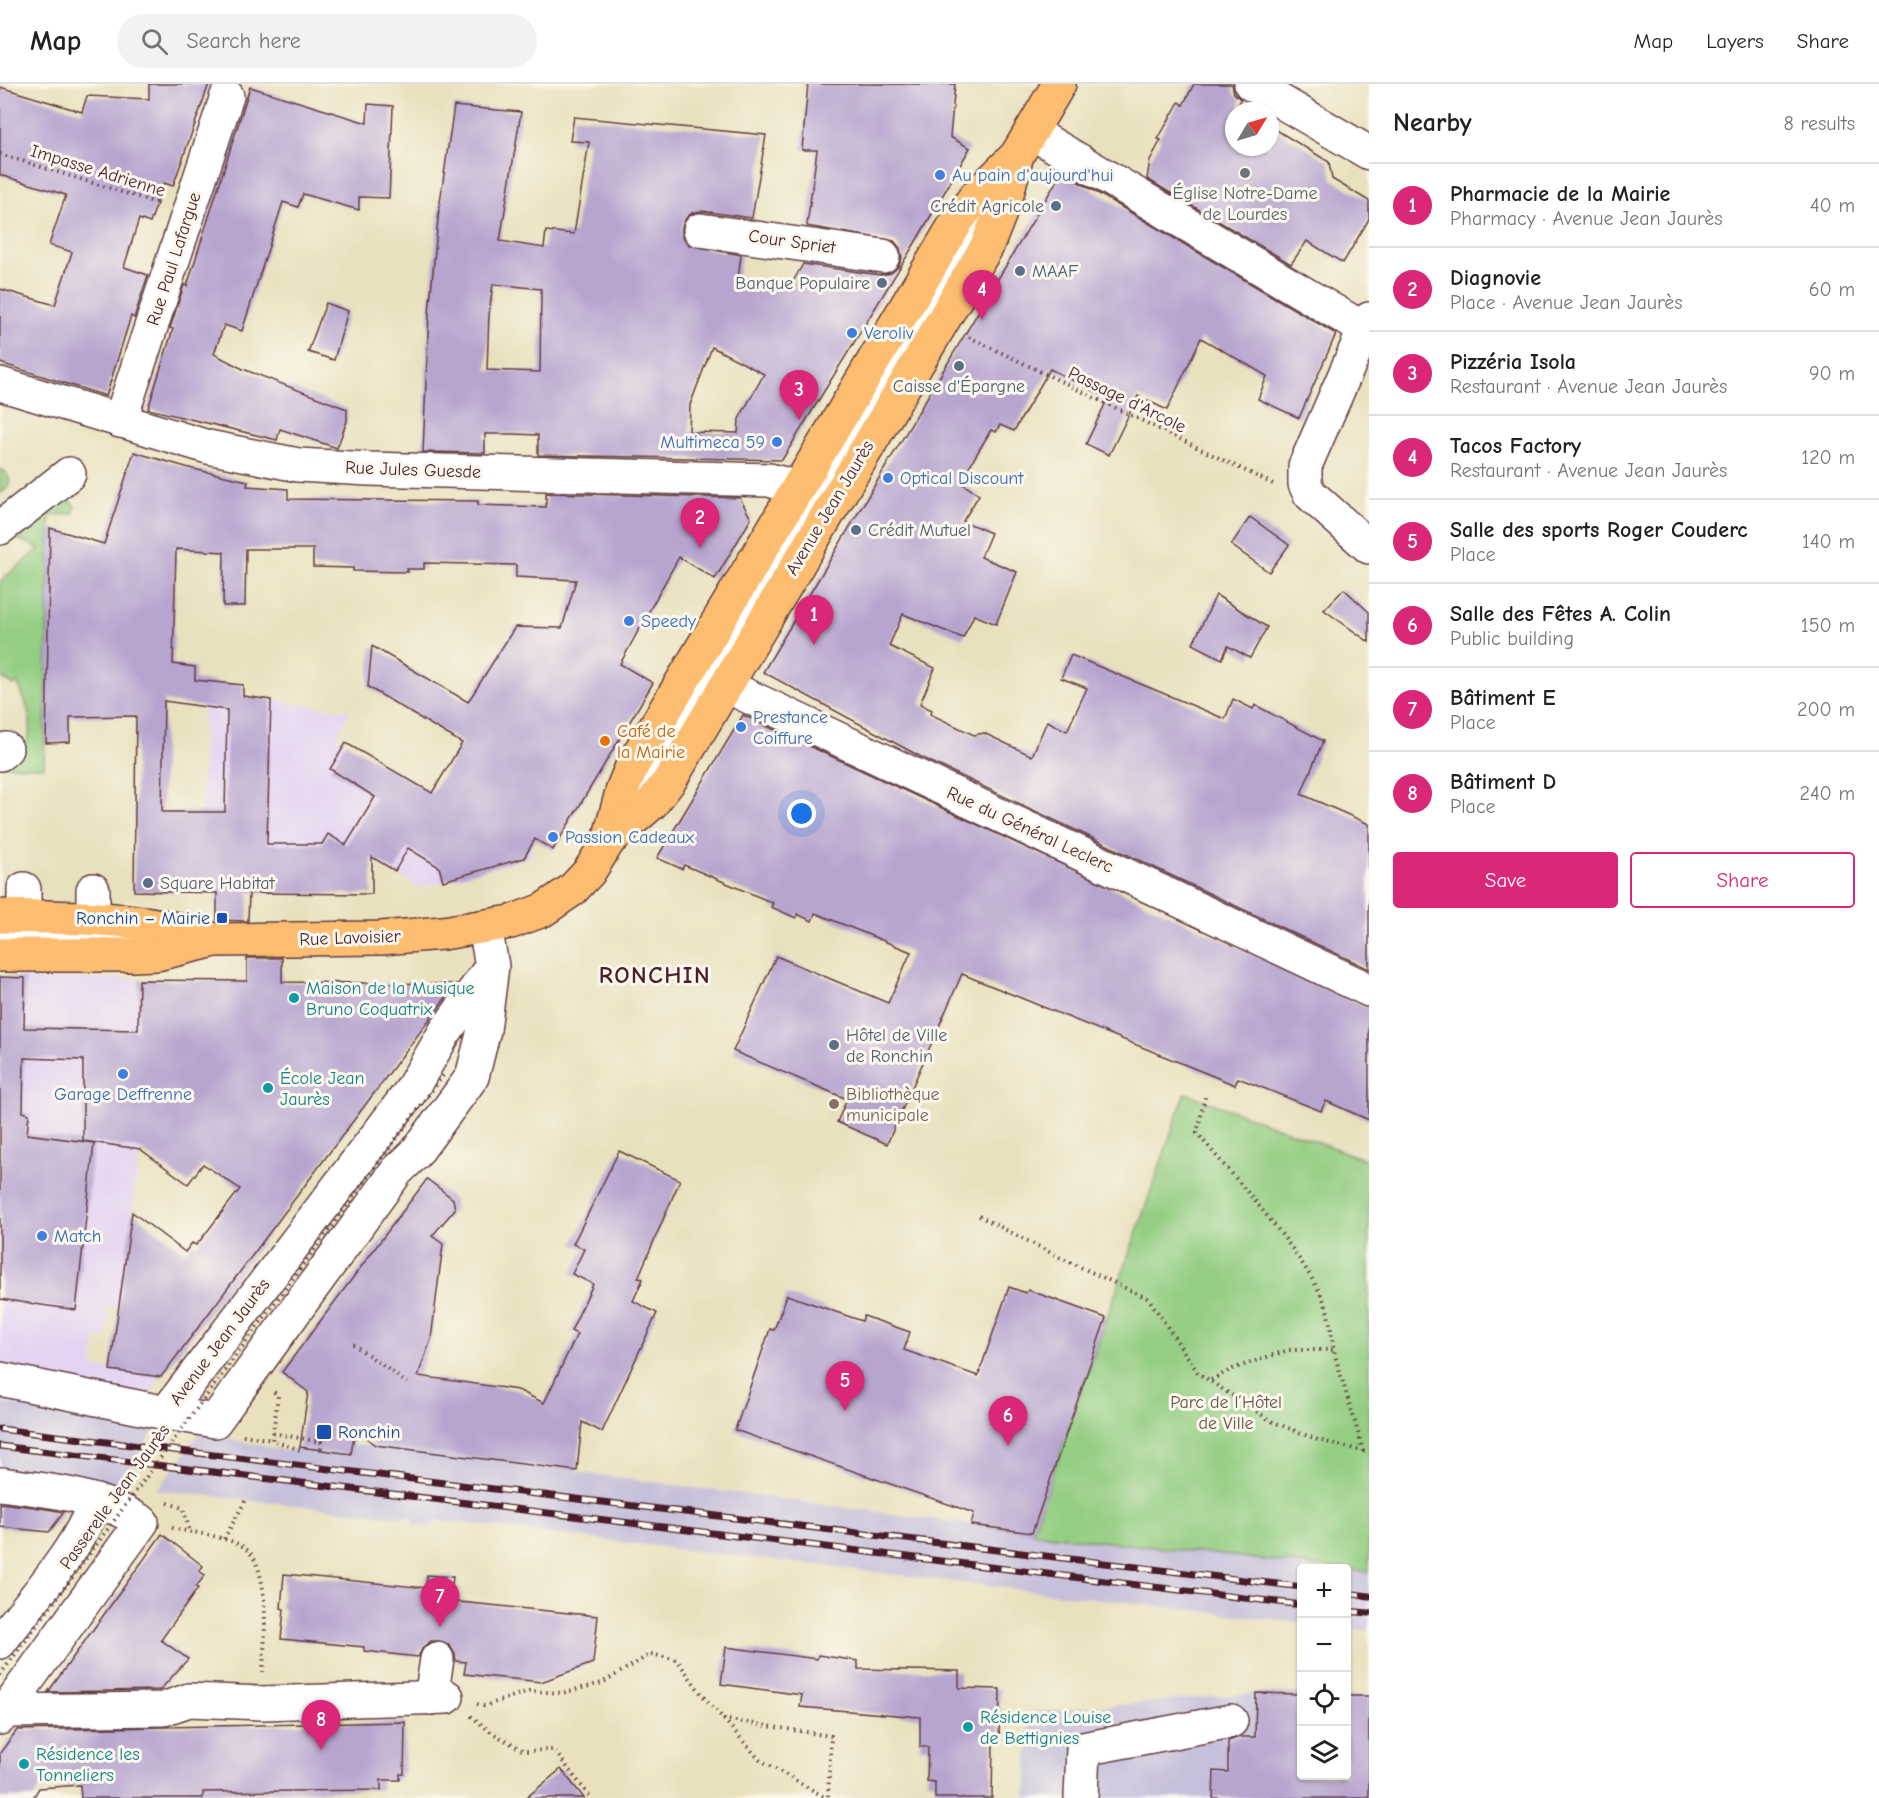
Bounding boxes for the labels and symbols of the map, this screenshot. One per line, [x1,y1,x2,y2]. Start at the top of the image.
north arrow [1225,102,1279,156]
street label: Impasse Adrienne [28,141,168,201]
place label: Au pain d'aujourd'hui [952,165,1114,186]
marker: Église Notre-Dame de Lourdes [1238,166,1252,180]
marker: Au pain d'aujourd'hui [933,168,947,182]
place label: Église Notre-Dame de Lourdes [1173,182,1317,225]
street label: Rue Paul Lafargue [143,190,205,328]
place label: Crédit Agricole [930,196,1044,217]
marker: Crédit Agricole [1049,199,1063,213]
street label: Cour Spriet [747,225,838,259]
place label: MAAF [1032,261,1079,282]
marker: MAAF [1013,264,1027,278]
pin: 4 [962,270,1002,320]
place label: Banque Populaire [735,273,870,294]
marker: Banque Populaire [875,276,889,290]
place label: Veroliv [864,323,914,344]
marker: Veroliv [845,326,859,340]
marker: Caisse d'Épargne [952,359,966,373]
street label: Passage d'Arcole [1065,362,1189,438]
pin: 3 [780,370,818,420]
place label: Caisse d'Épargne [893,375,1025,397]
place label: Multimeca 59 [660,432,765,453]
marker: Multimeca 59 [770,435,784,449]
street label: Avenue Jean Jaurès [782,437,878,579]
street label: Rue Jules Guesde [345,457,481,483]
place label: Optical Discount [900,468,1024,489]
marker: Optical Discount [881,471,895,485]
pin: 2 [680,498,720,548]
place label: Crédit Mutuel [868,520,971,541]
marker: Crédit Mutuel [849,523,863,537]
pin: 1 [794,596,834,645]
place label: Speedy [641,611,697,632]
marker: Speedy [622,614,636,628]
place label: Prestance Coiffure [753,707,828,749]
marker: Prestance Coiffure [734,720,748,734]
place label: Café de la Mairie [617,721,685,763]
marker: Café de la Mairie [598,734,612,748]
street label: Rue du Général Leclerc [943,782,1117,878]
your location [787,799,816,828]
place label: Passion Cadeaux [565,827,695,848]
marker: Passion Cadeaux [546,830,560,844]
place label: Square Habitat [160,873,275,894]
marker: Square Habitat [141,876,155,890]
place label: Ronchin – Mairie [76,908,210,929]
marker: Ronchin – Mairie [215,911,229,925]
street label: Rue Lavoisier [299,926,402,950]
district label: RONCHIN [599,961,711,989]
place label: Maison de la Musique Bruno Coquatrix [306,978,475,1020]
marker: Maison de la Musique Bruno Coquatrix [287,991,301,1005]
place label: Hôtel de Ville de Ronchin [846,1025,947,1067]
marker: Hôtel de Ville de Ronchin [827,1038,841,1052]
marker: Garage Deffrenne [116,1067,130,1081]
place label: École Jean Jaurès [280,1067,365,1110]
marker: École Jean Jaurès [261,1081,275,1095]
place label: Garage Deffrenne [54,1084,192,1105]
place label: Bibliothèque municipale [846,1084,940,1126]
marker: Bibliothèque municipale [827,1097,841,1111]
place label: Match [54,1226,101,1247]
marker: Match [35,1229,49,1243]
street label: Avenue Jean Jaurès [166,1275,274,1409]
pin: 5 [826,1362,864,1411]
park label: Parc de l’Hôtel de Ville [1170,1392,1282,1434]
pin: 6 [988,1396,1028,1446]
street label: Passerelle Jean Jaurès [55,1421,175,1573]
place label: Ronchin [338,1422,400,1443]
marker: Ronchin [315,1423,333,1441]
pin: 7 [420,1578,460,1627]
pin: 8 [302,1700,340,1750]
place label: Résidence Louise de Bettignies [980,1707,1111,1749]
marker: Résidence Louise de Bettignies [961,1720,975,1734]
place label: Résidence les Tonneliers [36,1744,140,1786]
marker: Résidence les Tonneliers [17,1757,31,1771]

